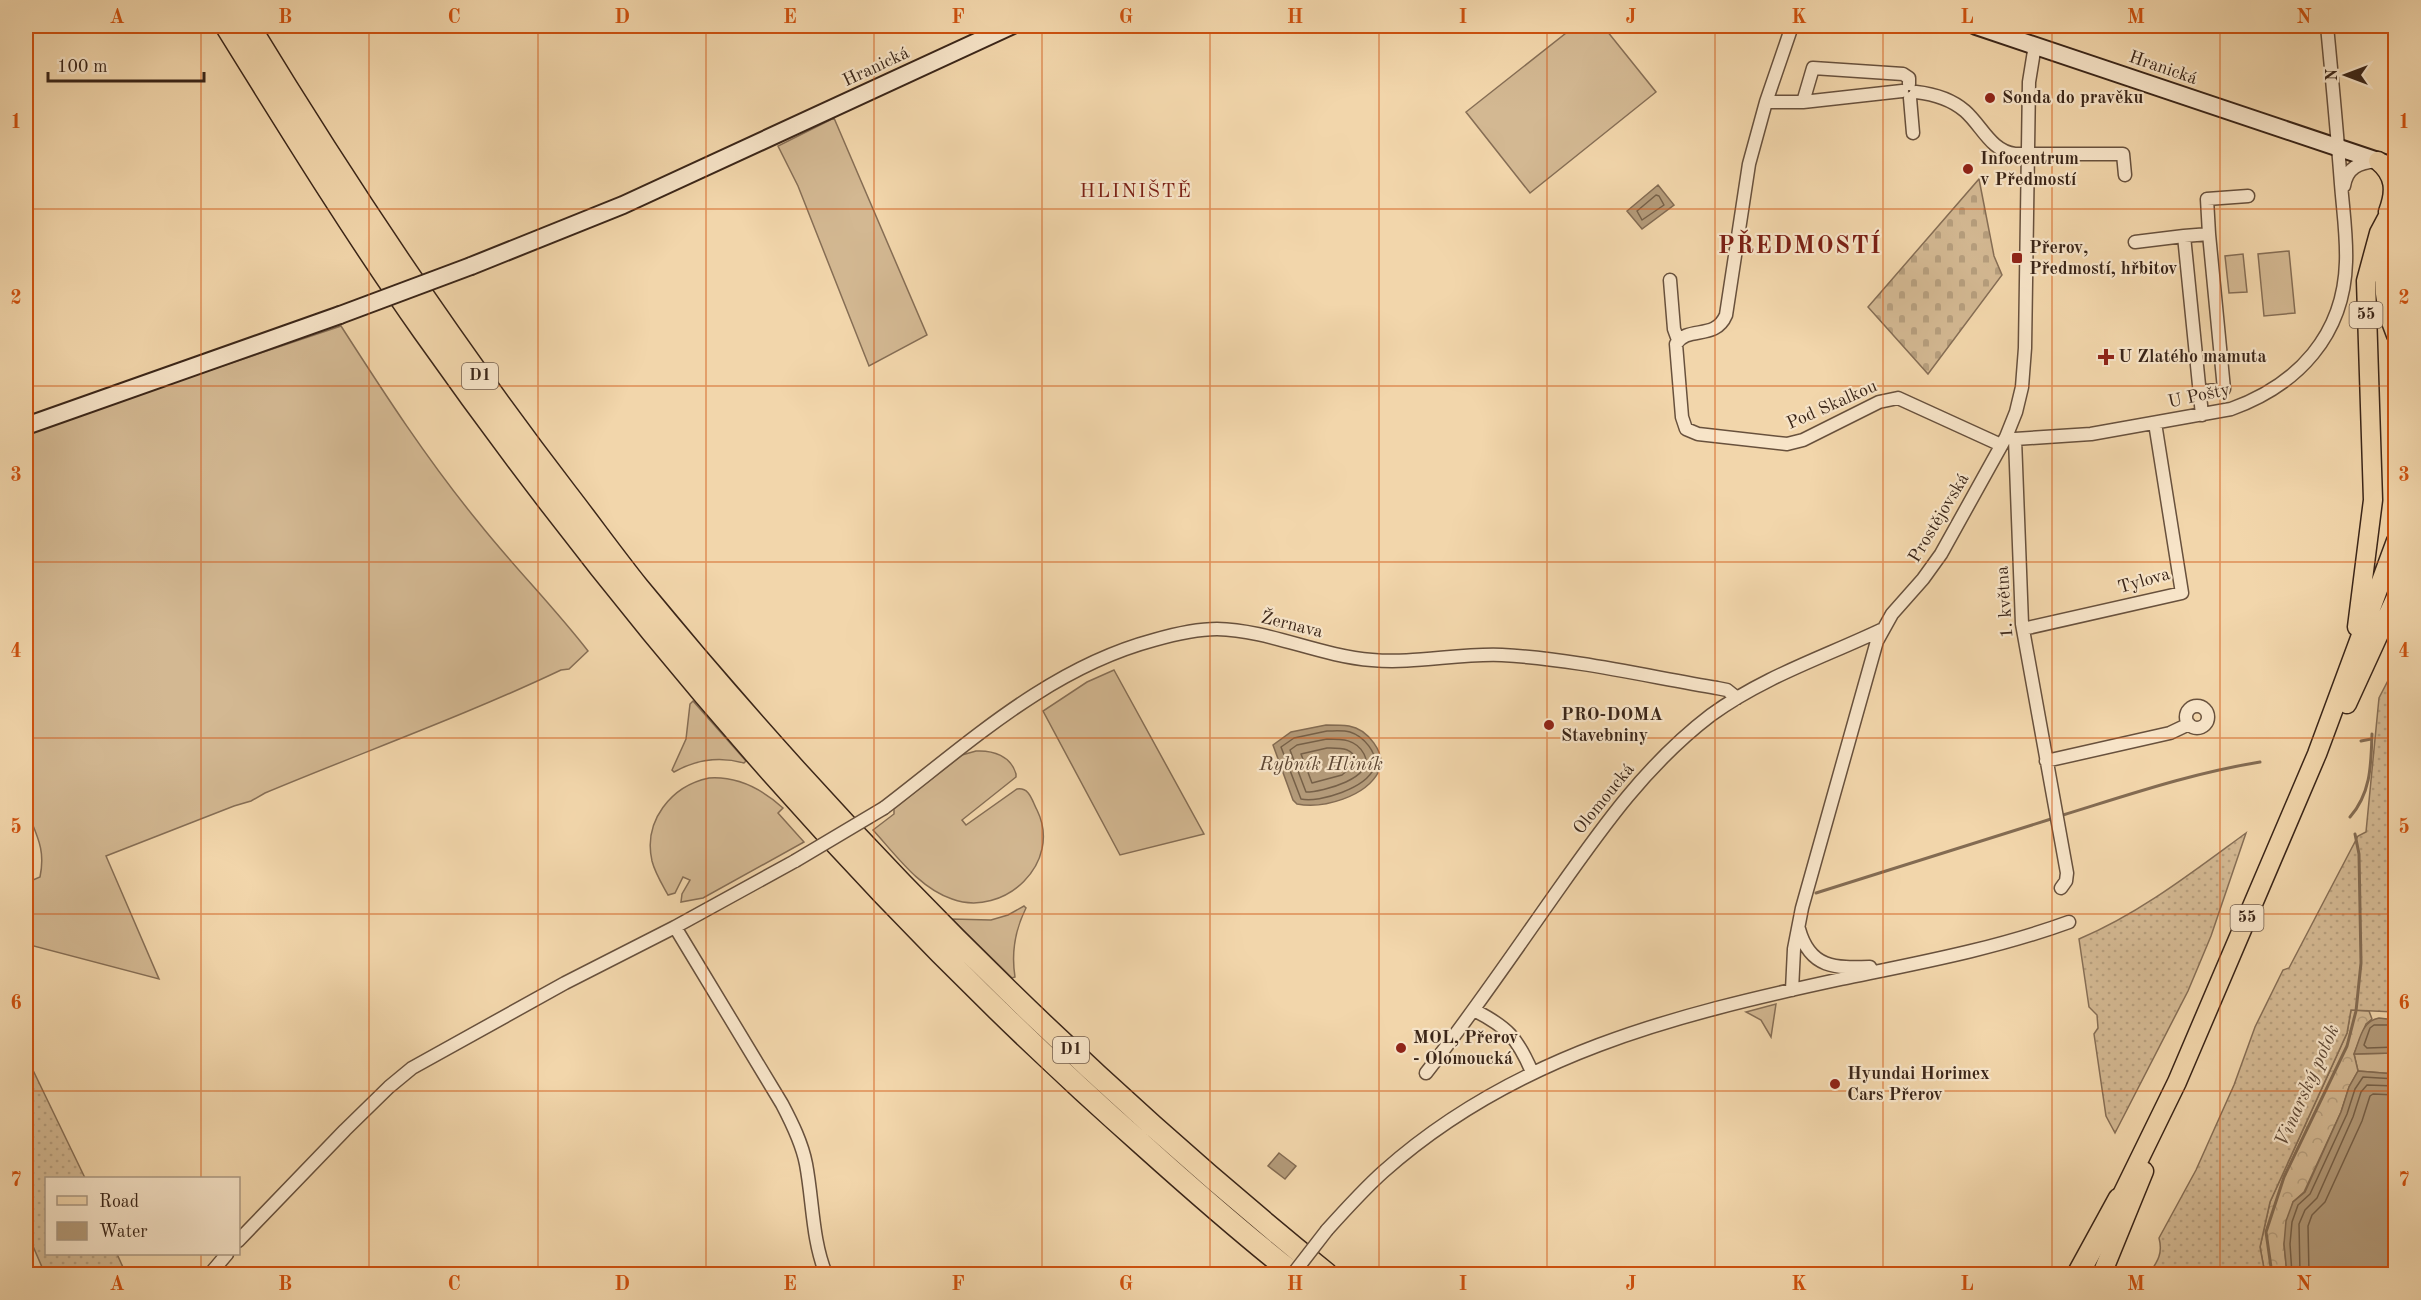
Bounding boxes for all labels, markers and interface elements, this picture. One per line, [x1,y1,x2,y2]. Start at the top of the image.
text: A [109,8,125,28]
text: B [278,8,292,28]
text: C [447,8,461,28]
text: D [614,8,630,28]
text: E [783,8,797,28]
text: F [951,8,965,28]
text: G [1119,8,1133,28]
text: H [1287,8,1303,28]
text: I [1459,8,1467,28]
text: J [1626,8,1637,28]
text: K [1791,8,1807,28]
text: L [1960,8,1974,28]
text: M [2127,8,2145,28]
text: N [2296,8,2312,28]
street label: Hranická [840,44,912,90]
scale bar [48,45,204,83]
north arrow [2316,45,2376,105]
street label: Hranická [2126,48,2200,88]
text: 100 m [57,58,108,76]
text: N [2325,68,2341,81]
place label: Sonda do pravěku [2002,89,2144,107]
marker: Sonda do pravěku [1983,91,1997,105]
text: 1 [10,113,22,133]
text: 1 [2398,113,2410,133]
place label: Infocentrum v Předmostí [1980,150,2079,189]
marker: Infocentrum v Předmostí [1961,162,1975,176]
district label: HLINIŠTĚ [1080,178,1192,202]
district label: PŘEDMOSTÍ [1718,229,1882,259]
place label: Přerov, Předmostí, hřbitov [2029,239,2178,278]
marker: Přerov, Předmostí, hřbitov [2010,251,2024,265]
text: 2 [10,289,22,309]
text: 2 [2398,289,2410,309]
road number: 55 [2350,302,2382,328]
place label: U Zlatého mamuta [2118,348,2267,366]
marker: U Zlatého mamuta [2099,350,2113,364]
road number: D1 [462,363,498,389]
street label: Pod Skalkou [1784,377,1880,433]
street label: U Pošty [2166,381,2232,411]
text: 3 [10,466,22,486]
text: 3 [2398,466,2410,486]
street label: Prostějovská [1905,470,1973,566]
street label: 1. května [1993,565,2017,639]
street label: Tylova [2116,565,2172,597]
street label: Žernava [1259,605,1326,641]
text: 4 [10,642,22,662]
text: 4 [2398,642,2410,662]
place label: PRO-DOMA Stavebniny [1561,706,1663,745]
marker: PRO-DOMA Stavebniny [1542,718,1556,732]
water label: Rybník Hliník [1258,755,1383,775]
street label: Olomoucká [1570,760,1638,838]
text: 5 [10,817,22,838]
text: 5 [2398,817,2410,838]
road number: 55 [2230,905,2264,931]
text: 6 [10,994,22,1014]
text: 6 [2398,994,2410,1014]
water label: Vinarský potok [2272,1022,2344,1150]
place label: MOL, Přerov - Olomoucká [1413,1029,1518,1068]
road number: D1 [1053,1037,1089,1063]
marker: MOL, Přerov - Olomoucká [1394,1041,1408,1055]
place label: Hyundai Horimex Cars Přerov [1847,1065,1990,1104]
marker: Hyundai Horimex Cars Přerov [1828,1077,1842,1091]
text: 7 [10,1171,22,1191]
text: 7 [2398,1171,2410,1191]
legend [45,1177,240,1255]
text: Road [99,1193,139,1211]
text: Water [99,1223,148,1241]
text: A [109,1275,125,1295]
text: B [278,1275,292,1295]
text: C [447,1275,461,1295]
text: D [614,1275,630,1295]
text: E [783,1275,797,1295]
text: F [951,1275,965,1295]
text: G [1119,1275,1133,1295]
text: H [1287,1275,1303,1295]
text: I [1459,1275,1467,1295]
text: J [1626,1275,1637,1295]
text: K [1791,1275,1807,1295]
text: L [1960,1275,1974,1295]
text: M [2127,1275,2145,1295]
text: N [2296,1275,2312,1295]

